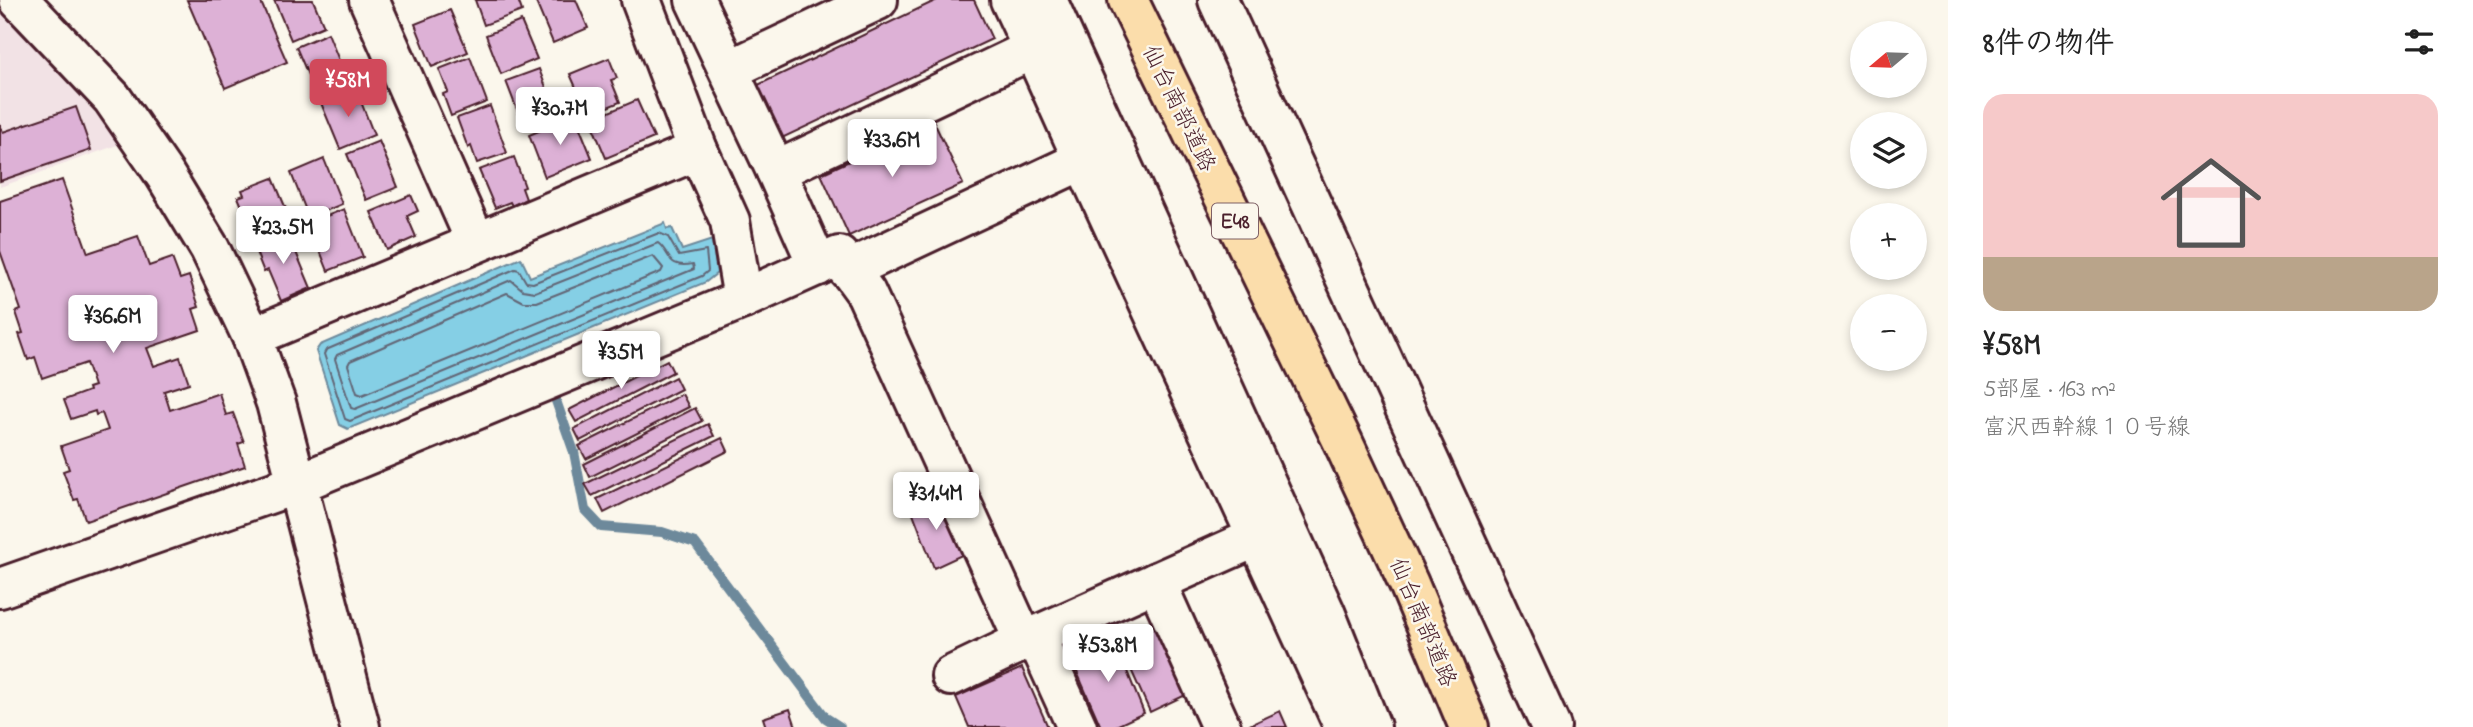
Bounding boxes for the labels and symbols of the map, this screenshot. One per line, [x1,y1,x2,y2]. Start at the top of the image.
north arrow [1850,21,1927,98]
street label: 仙台南部道路 [1133,40,1223,178]
pin: ¥58M [307,60,389,119]
pin: ¥30.7M [503,88,617,147]
pin: ¥33.6M [835,120,949,179]
road number: E48 [1212,204,1258,238]
pin: ¥23.5M [226,206,340,266]
pin: ¥36.6M [56,296,170,355]
pin: ¥35M [580,332,662,391]
pin: ¥31.4M [879,472,993,532]
street label: 仙台南部道路 [1380,553,1464,693]
pin: ¥53.8M [1051,624,1165,684]

